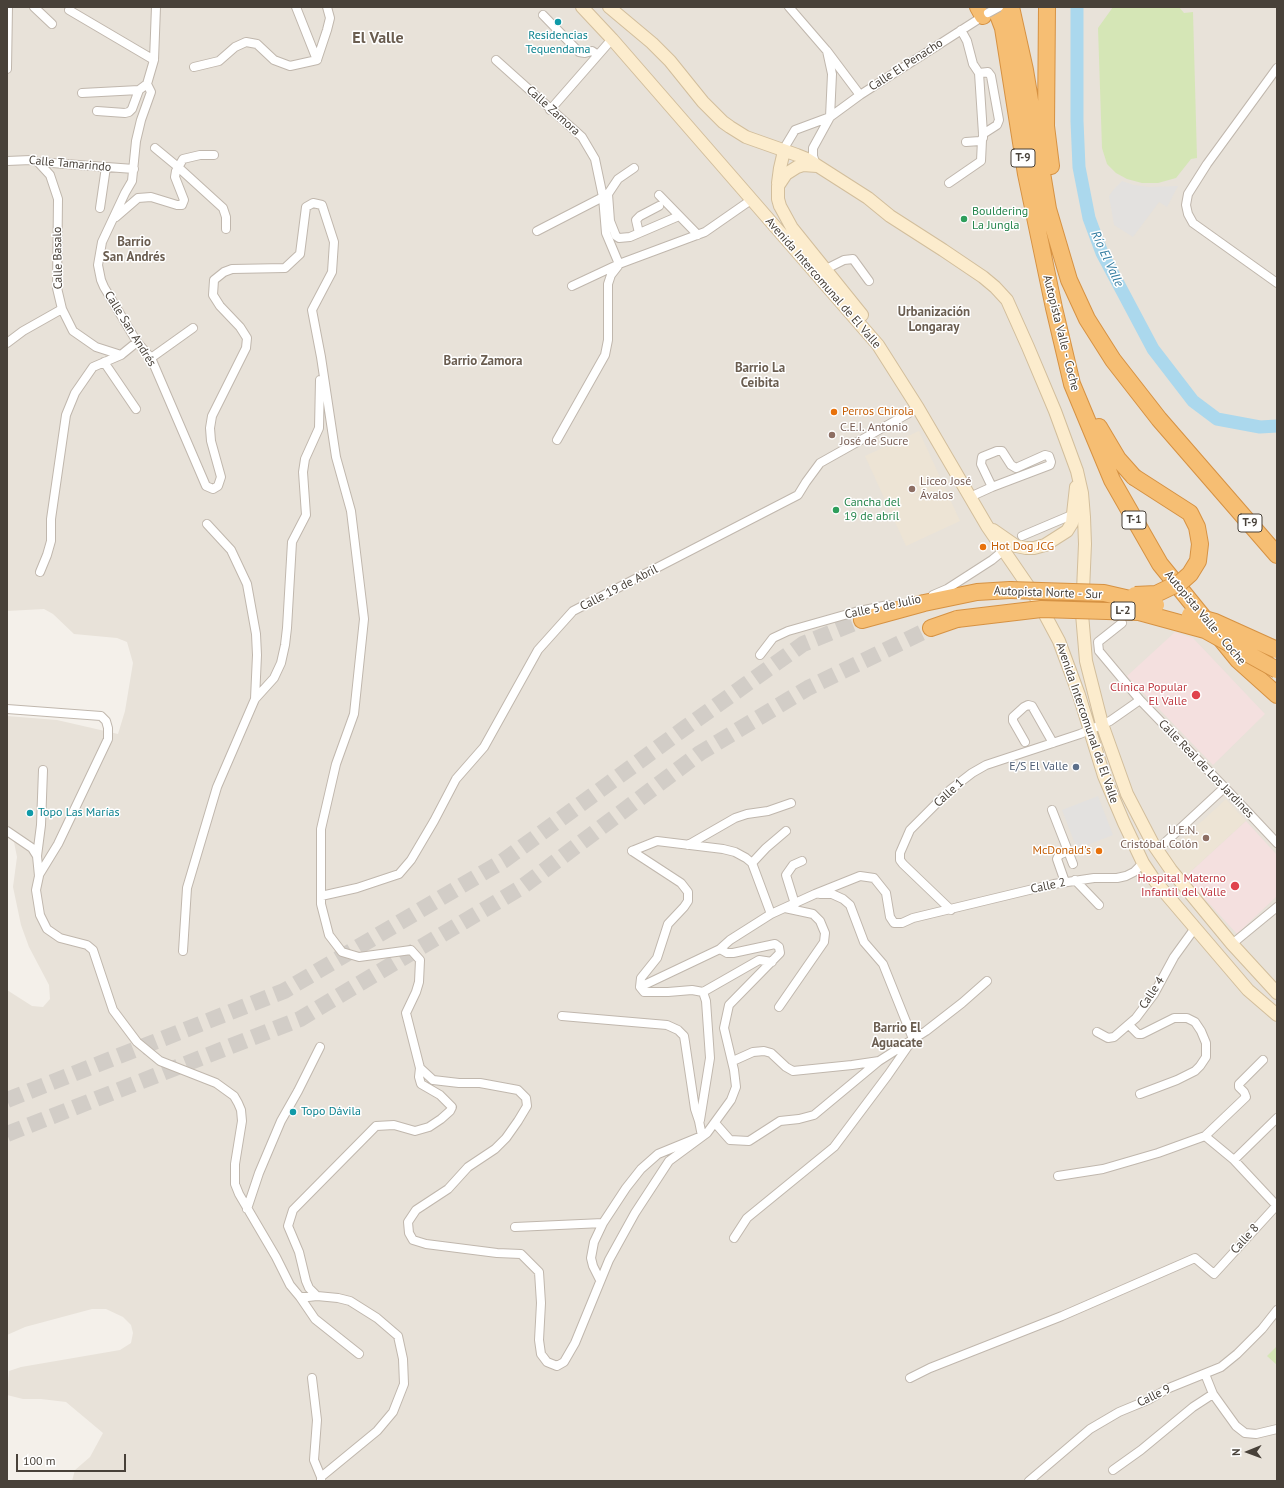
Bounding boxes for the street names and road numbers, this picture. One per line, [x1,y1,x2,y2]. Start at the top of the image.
street label: Calle El Penacho [866,36,946,94]
street label: Calle Zamora [523,83,583,139]
road number: T-9 [1011,149,1035,167]
street label: Calle Tamarindo [28,153,112,175]
street label: Avenida Intercomunal de El Valle [762,214,884,352]
street label: Calle Basalo [50,226,66,290]
street label: Autopista Valle - Coche [1040,274,1082,392]
street label: Calle San Andrés [101,289,159,369]
road number: T-1 [1122,511,1146,529]
road number: T-9 [1238,514,1262,532]
street label: Calle 19 de Abril [578,562,660,614]
street label: Autopista Valle - Coche [1161,568,1249,668]
street label: Autopista Norte - Sur [994,584,1102,602]
street label: Calle 5 de Julio [844,592,922,622]
road number: L-2 [1111,602,1135,620]
street label: Avenida Intercomunal de El Valle [1053,641,1121,805]
street label: Calle Real de Los Jardines [1155,717,1257,821]
street label: Calle 1 [931,776,967,810]
street label: Calle 2 [1029,875,1067,897]
street label: Calle 4 [1136,974,1168,1012]
street label: Calle 8 [1228,1221,1262,1257]
street label: Calle 9 [1135,1382,1173,1410]

